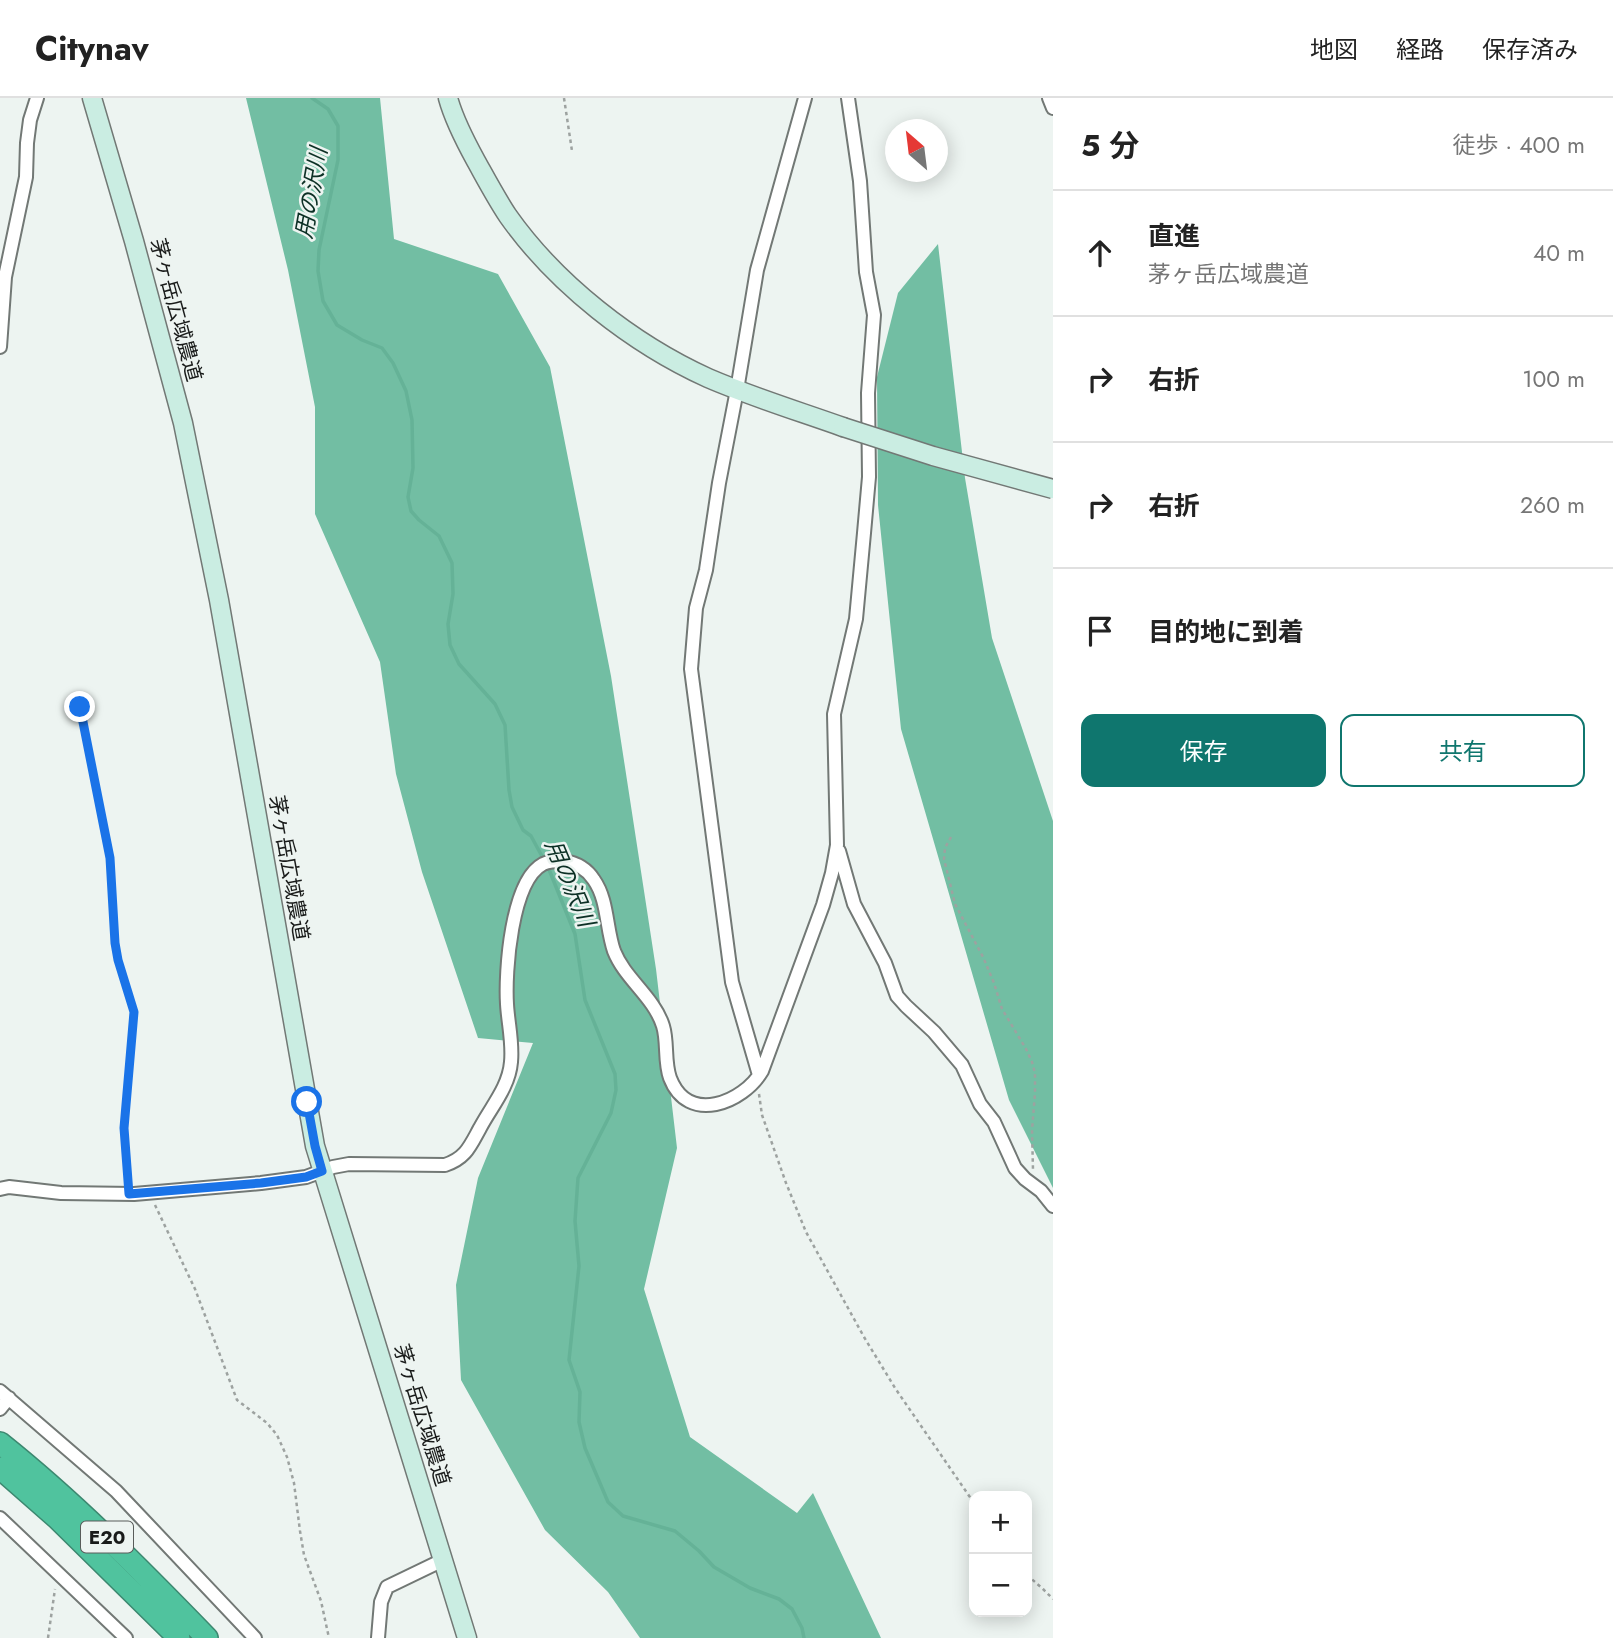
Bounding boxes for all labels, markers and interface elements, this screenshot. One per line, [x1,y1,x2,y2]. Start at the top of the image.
text: Citynav [35,25,149,72]
text: 地図 [1310,32,1358,67]
text: 経路 [1396,32,1444,67]
text: 保存済み [1482,32,1578,67]
north arrow [885,119,948,182]
text: 5 分 [1081,124,1139,167]
text: 徒歩 · 400 m [1452,128,1585,162]
water label: 用の沢川 [286,142,336,241]
text: 直進 [1148,217,1200,255]
icon: ahead [1081,234,1119,272]
street label: 茅ヶ岳広域農道 [142,235,210,385]
text: 40 m [1533,236,1585,270]
text: 茅ヶ岳広域農道 [1148,257,1309,291]
icon: right [1081,360,1119,398]
text: 右折 [1148,361,1200,399]
text: 100 m [1522,362,1585,396]
icon: right [1081,486,1119,524]
text: 右折 [1148,487,1200,525]
text: 260 m [1520,488,1585,522]
icon: arrive [1081,612,1119,650]
text: 目的地に到着 [1148,613,1304,651]
route end [64,691,95,722]
button: 保存 [1081,714,1326,787]
button: 共有 [1340,714,1585,787]
street label: 茅ヶ岳広域農道 [261,793,317,943]
water label: 用の沢川 [536,834,605,935]
route start [291,1086,322,1117]
street label: 茅ヶ岳広域農道 [386,1340,458,1490]
map controls [969,1491,1032,1617]
button: + [969,1491,1032,1554]
road number: E20 [81,1522,133,1553]
button: − [969,1554,1032,1617]

